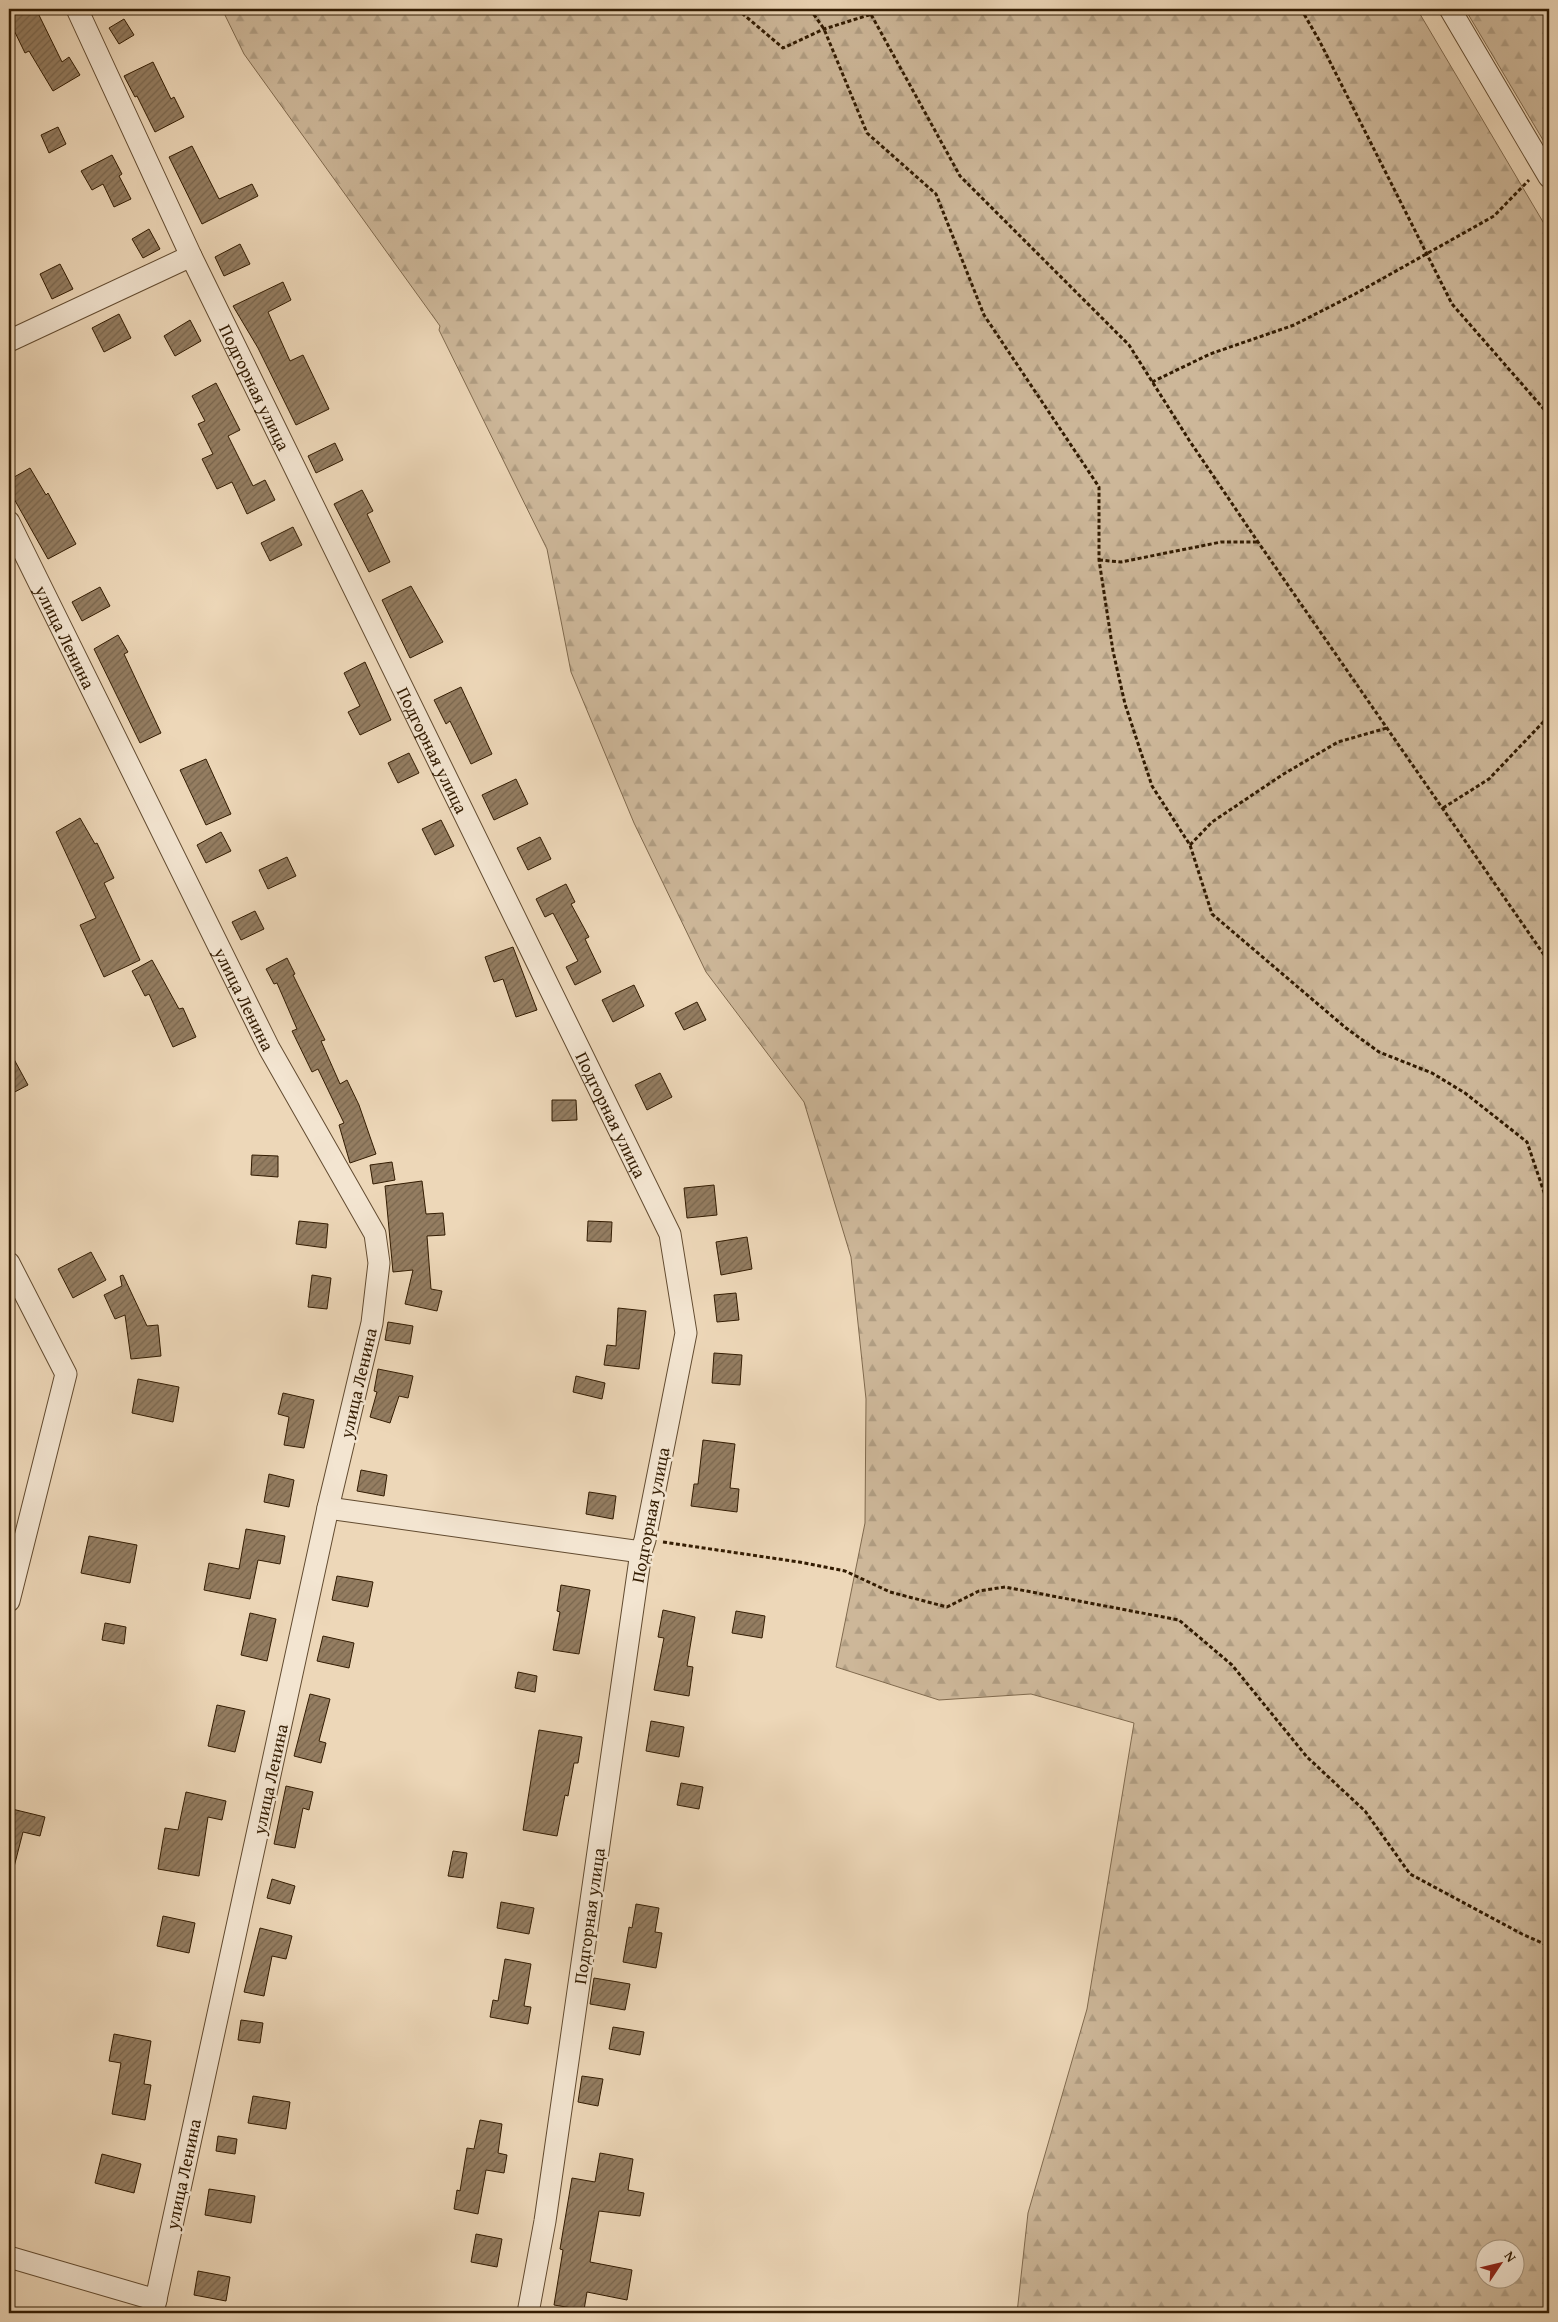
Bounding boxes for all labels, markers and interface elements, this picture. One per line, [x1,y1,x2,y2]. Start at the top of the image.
street label: Подгорная улица [213,319,298,455]
street label: улица Ленина [28,579,103,694]
street label: Подгорная улица [390,682,476,818]
street label: улица Ленина [207,942,282,1056]
street label: Подгорная улица [569,1047,654,1183]
street label: улица Ленина [332,1325,384,1442]
street label: Подгорная улица [624,1444,676,1585]
street label: улица Ленина [245,1721,295,1838]
street label: Подгорная улица [566,1845,612,1986]
street label: улица Ленина [158,2116,208,2233]
north arrow [1476,2240,1526,2290]
text: N [1500,2247,1522,2267]

